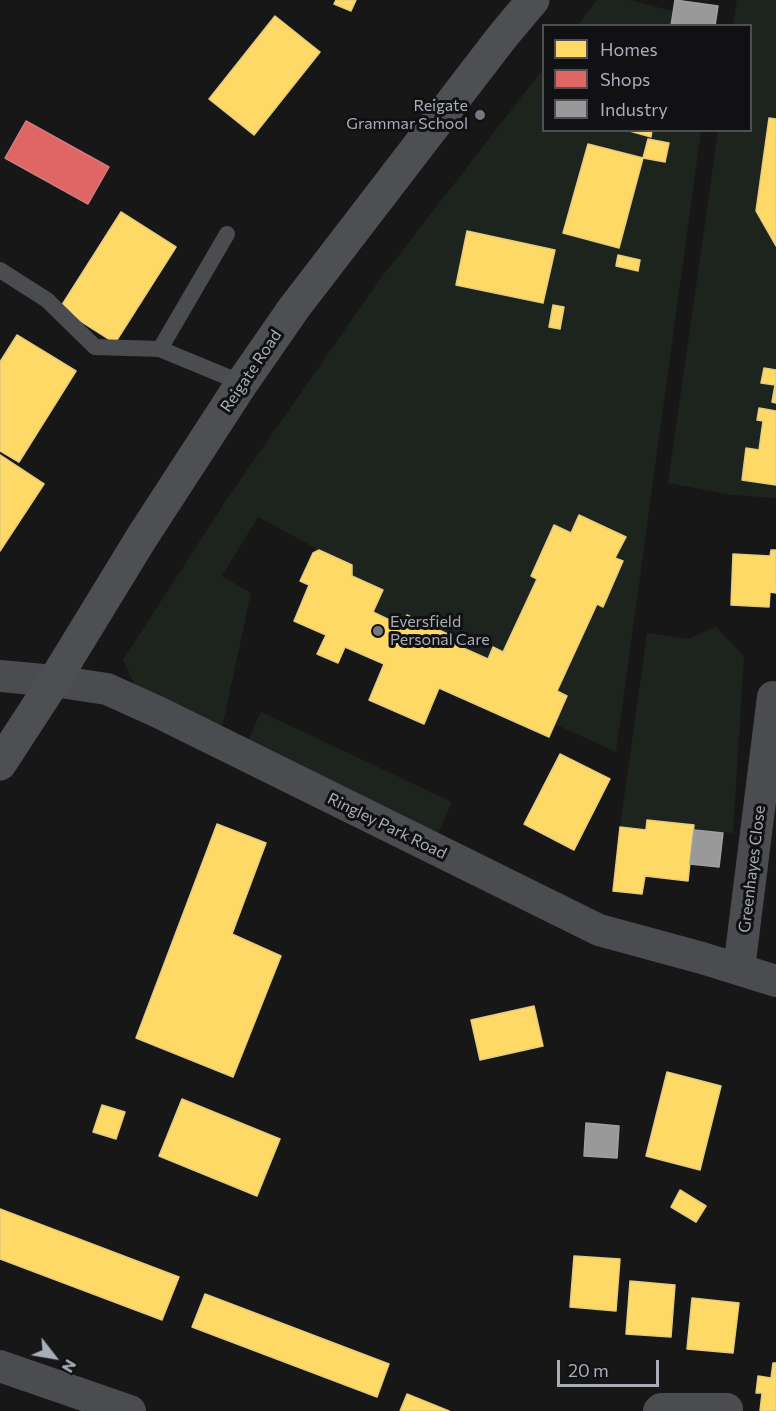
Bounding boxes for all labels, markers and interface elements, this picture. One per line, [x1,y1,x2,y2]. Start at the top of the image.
legend [542,24,752,132]
text: Homes [600,38,658,60]
text: Shops [600,68,650,90]
place label: Reigate Grammar School [346,96,468,134]
text: Industry [600,98,668,120]
marker: Reigate Grammar School [473,108,487,122]
street label: Reigate Road [216,326,286,416]
place label: Eversfield Personal Care [390,612,490,650]
marker: Eversfield Personal Care [371,624,385,638]
street label: Ringley Park Road [324,789,450,863]
street label: Greenhayes Close [735,804,769,934]
north arrow [24,1327,84,1387]
scale bar [560,1348,662,1386]
text: N [59,1356,81,1377]
text: 20 m [568,1359,609,1381]

